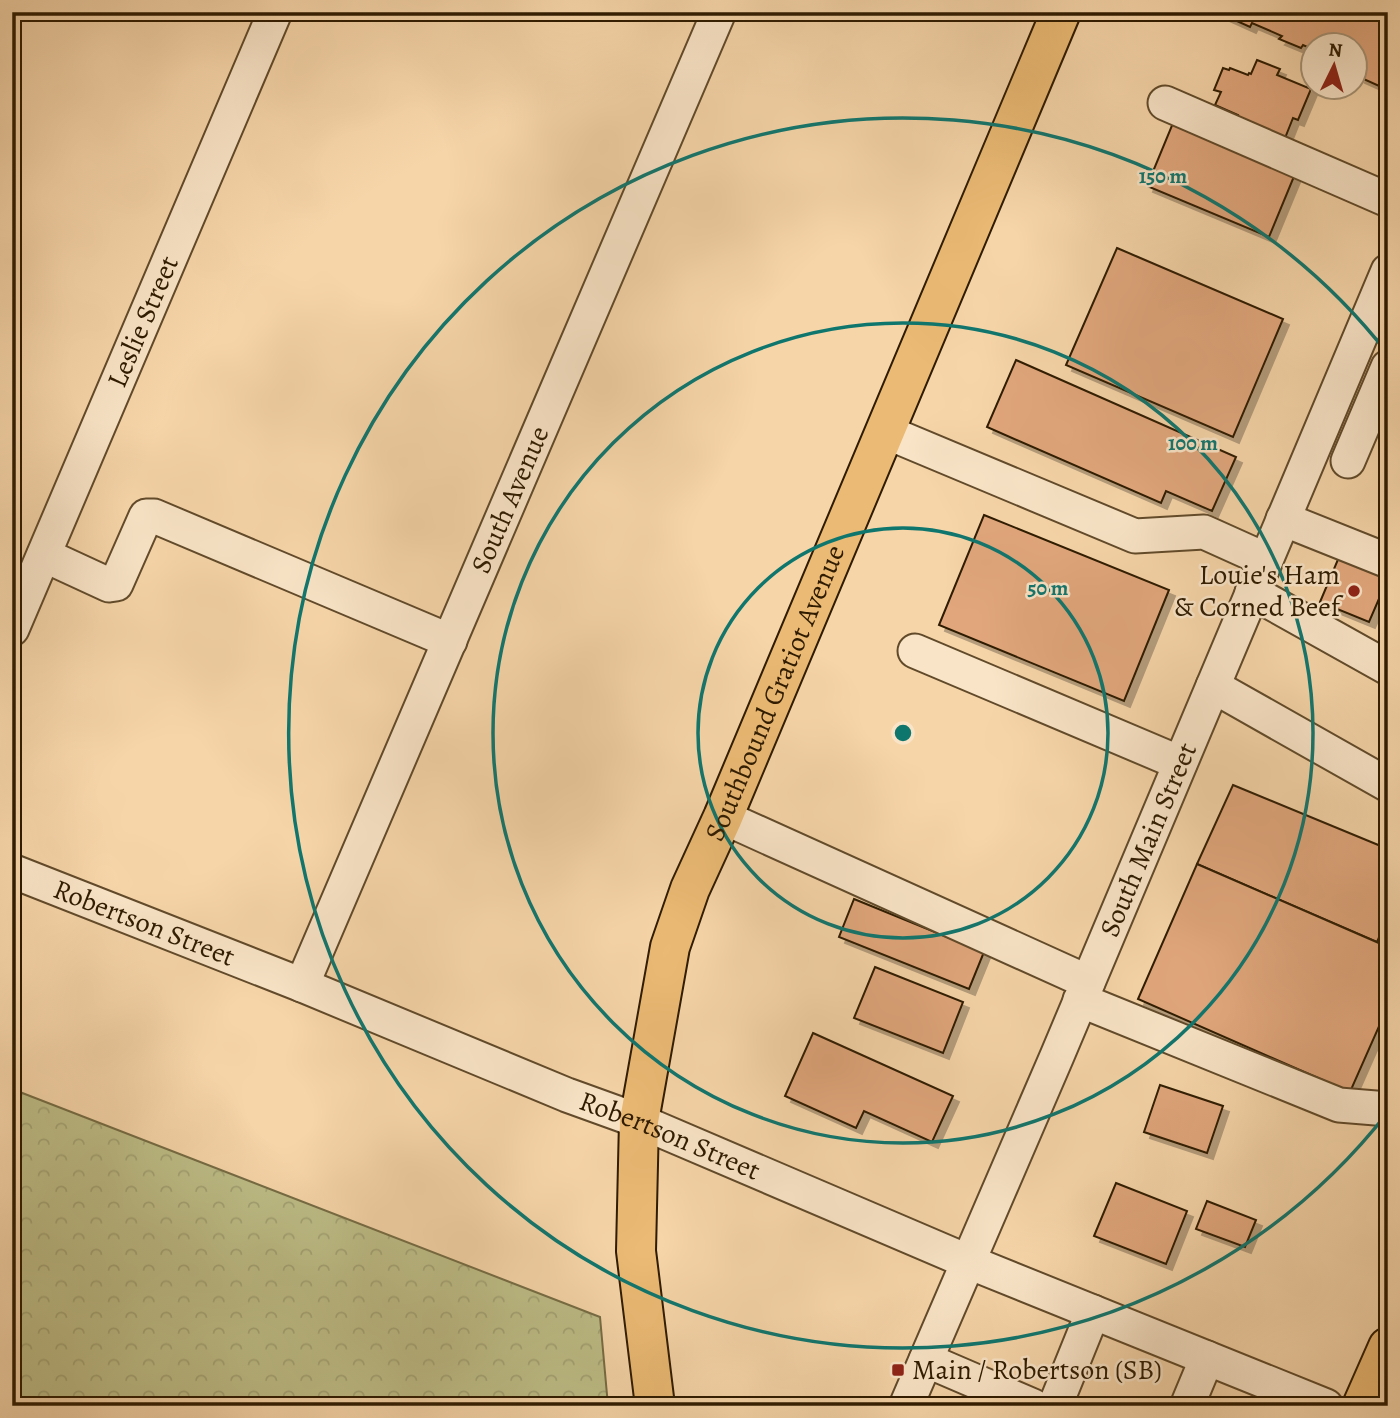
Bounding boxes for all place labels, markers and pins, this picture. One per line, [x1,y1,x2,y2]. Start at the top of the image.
place label: Louie's Ham & Corned Beef [1174,556,1344,626]
marker: Louie's Ham & Corned Beef [1346,583,1362,599]
centre of rings [891,721,915,745]
place label: Main / Robertson (SB) [912,1351,1162,1389]
marker: Main / Robertson (SB) [890,1362,906,1378]

